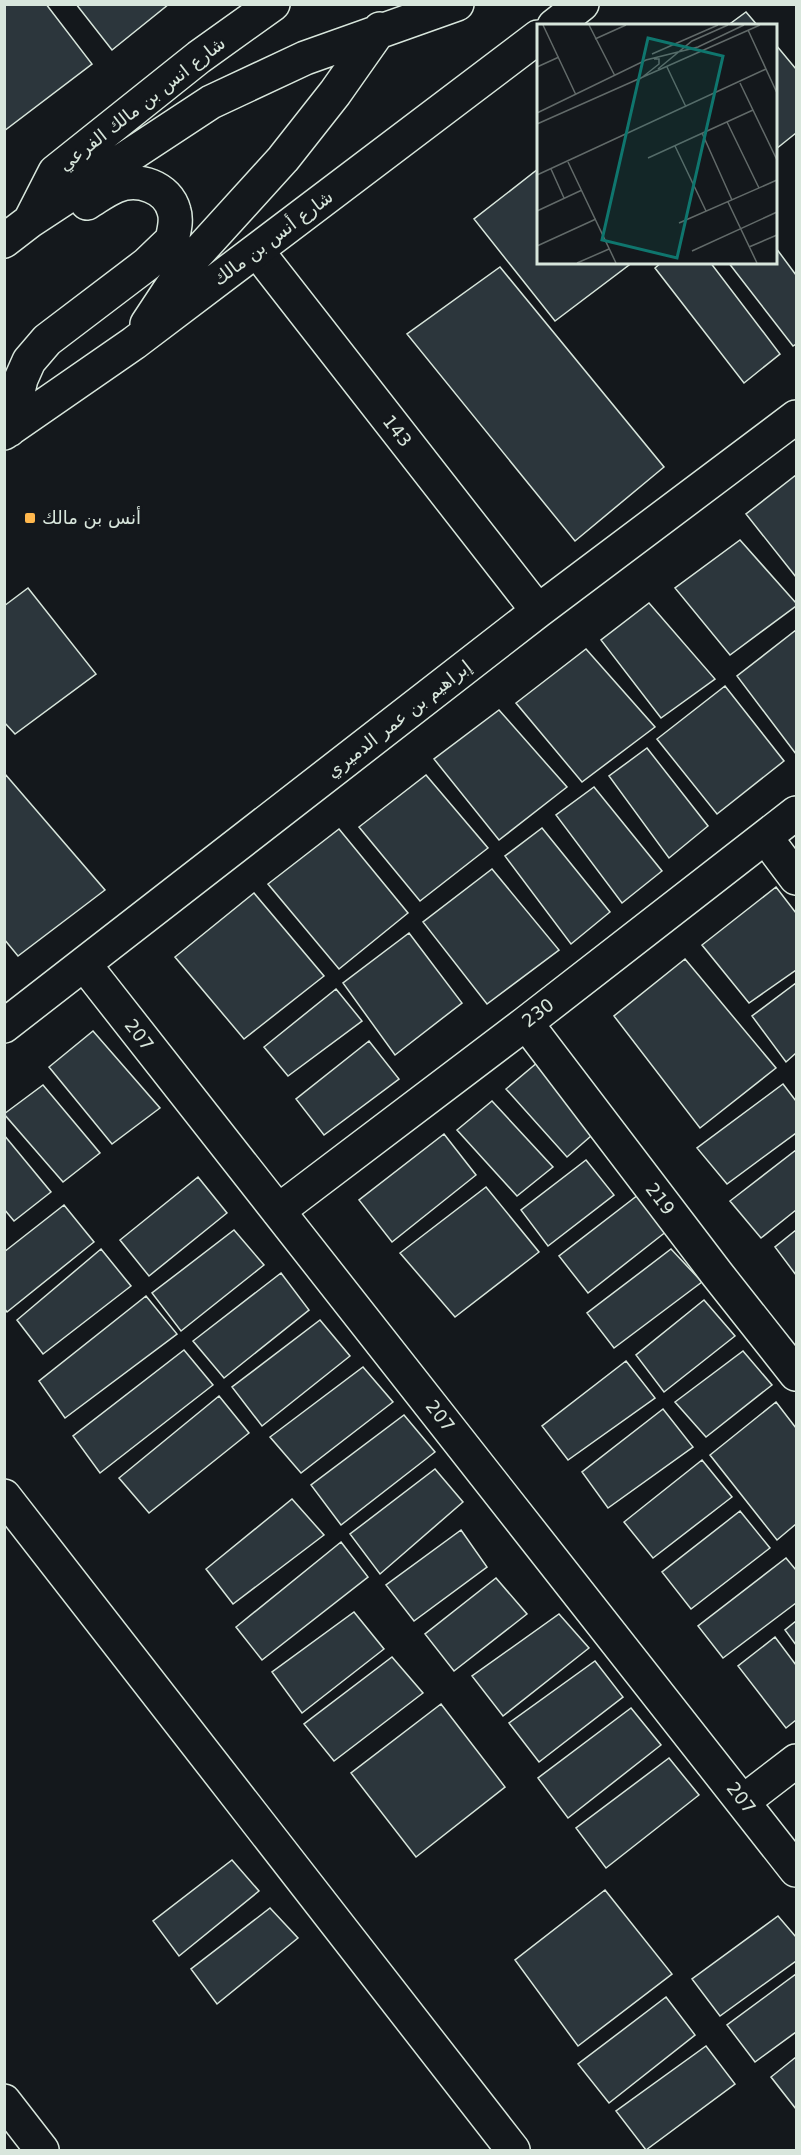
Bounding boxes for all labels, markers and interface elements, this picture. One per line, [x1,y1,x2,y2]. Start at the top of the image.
inset map [537,24,777,264]
street label: شارع انس بن مالك الفرعي [54,32,230,176]
street label: شارع أنس بن مالك [208,185,337,290]
street label: 143 [379,411,416,451]
place label: أنس بن مالك [42,506,141,529]
marker: أنس بن مالك [23,511,37,525]
street label: إبراهيم بن عمر الدميري [322,656,476,782]
street label: 230 [518,994,558,1031]
street label: 207 [121,1015,158,1055]
street label: 219 [642,1179,679,1219]
street label: 207 [422,1396,459,1436]
street label: 207 [723,1778,760,1818]

